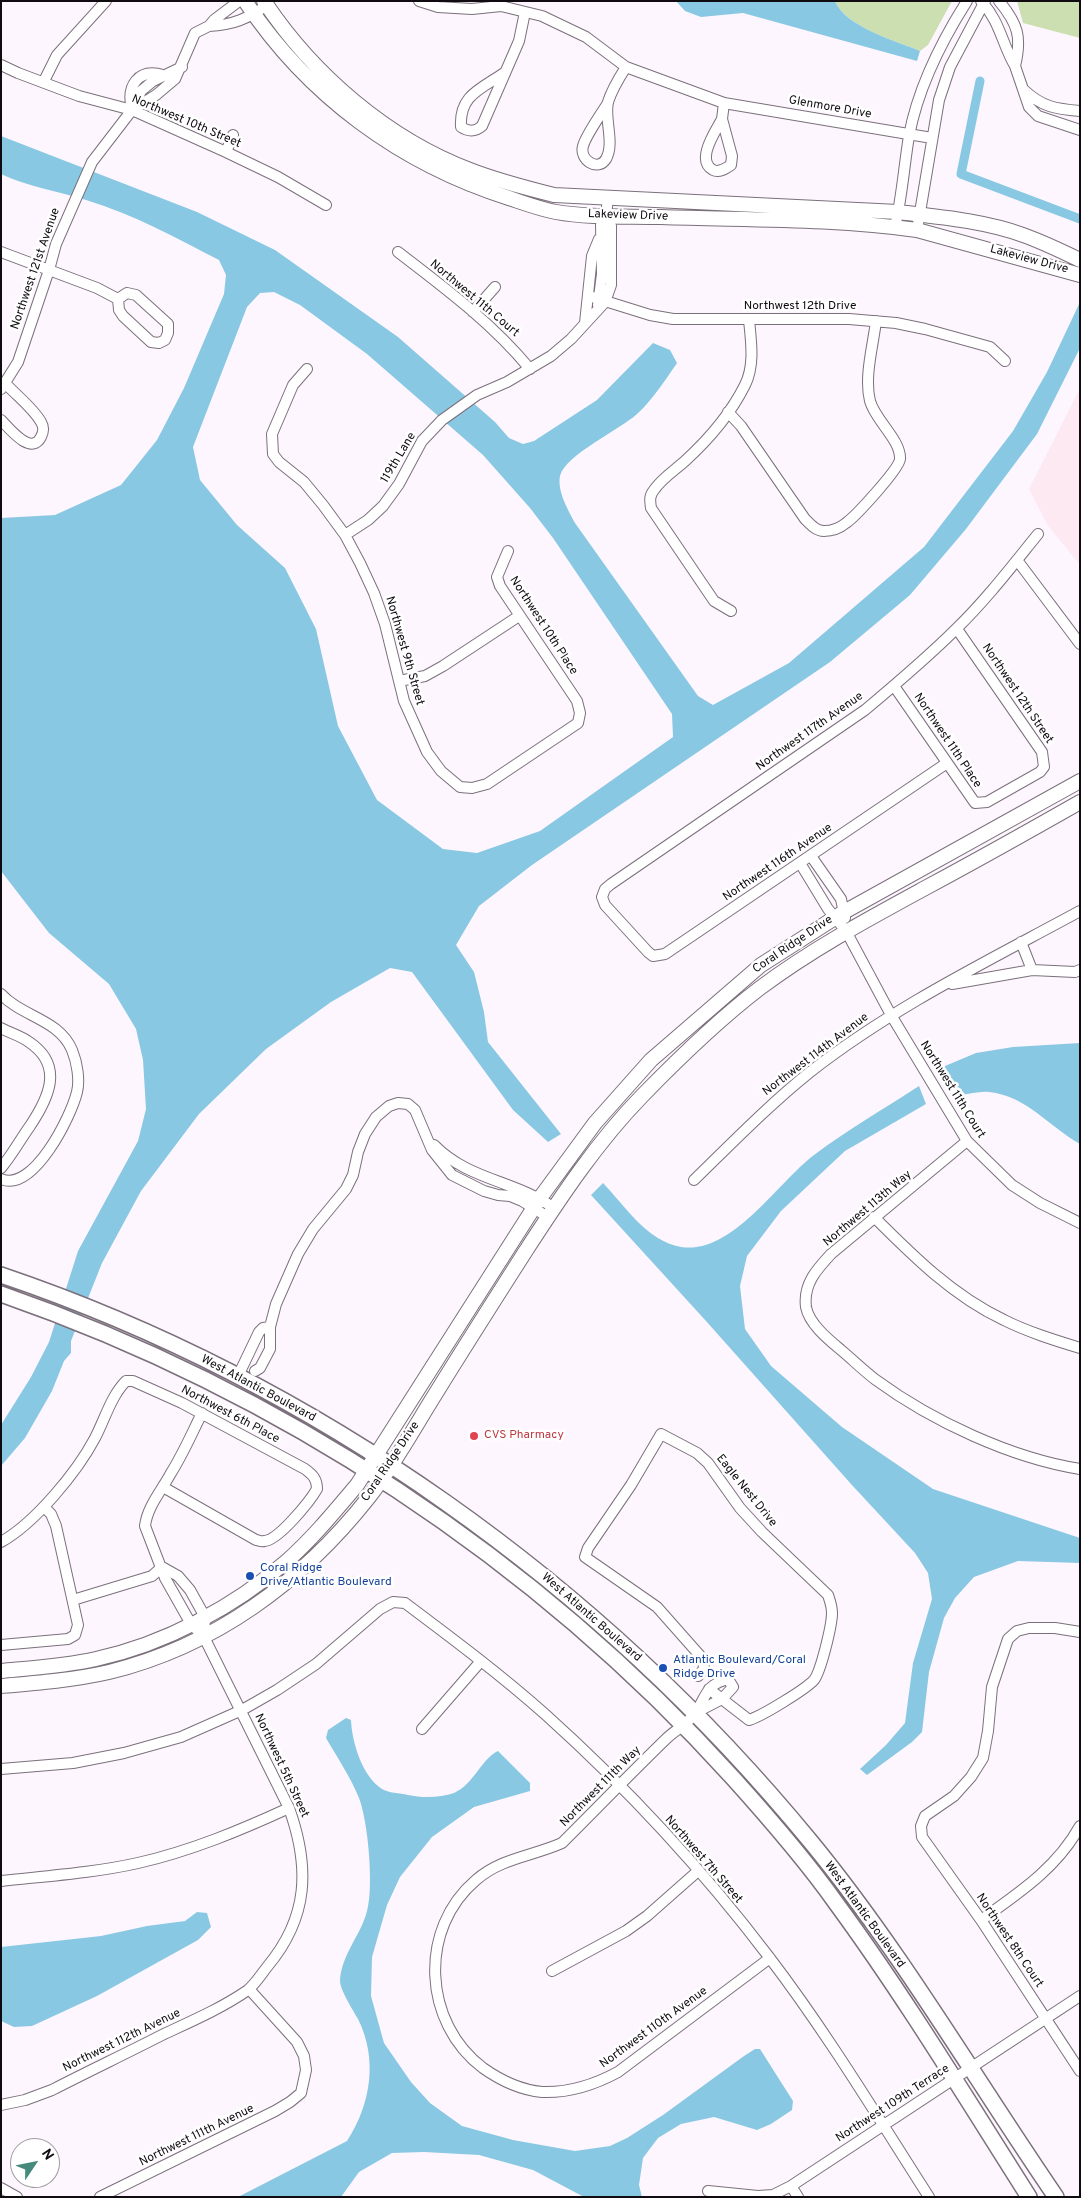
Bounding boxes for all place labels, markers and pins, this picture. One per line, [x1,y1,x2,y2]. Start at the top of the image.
place label: CVS Pharmacy [484,1429,564,1443]
marker: CVS Pharmacy [468,1430,480,1442]
place label: Coral Ridge Drive/Atlantic Boulevard [260,1562,392,1590]
marker: Coral Ridge Drive/Atlantic Boulevard [244,1570,256,1582]
place label: Atlantic Boulevard/Coral Ridge Drive [673,1654,806,1682]
marker: Atlantic Boulevard/Coral Ridge Drive [657,1662,669,1674]

